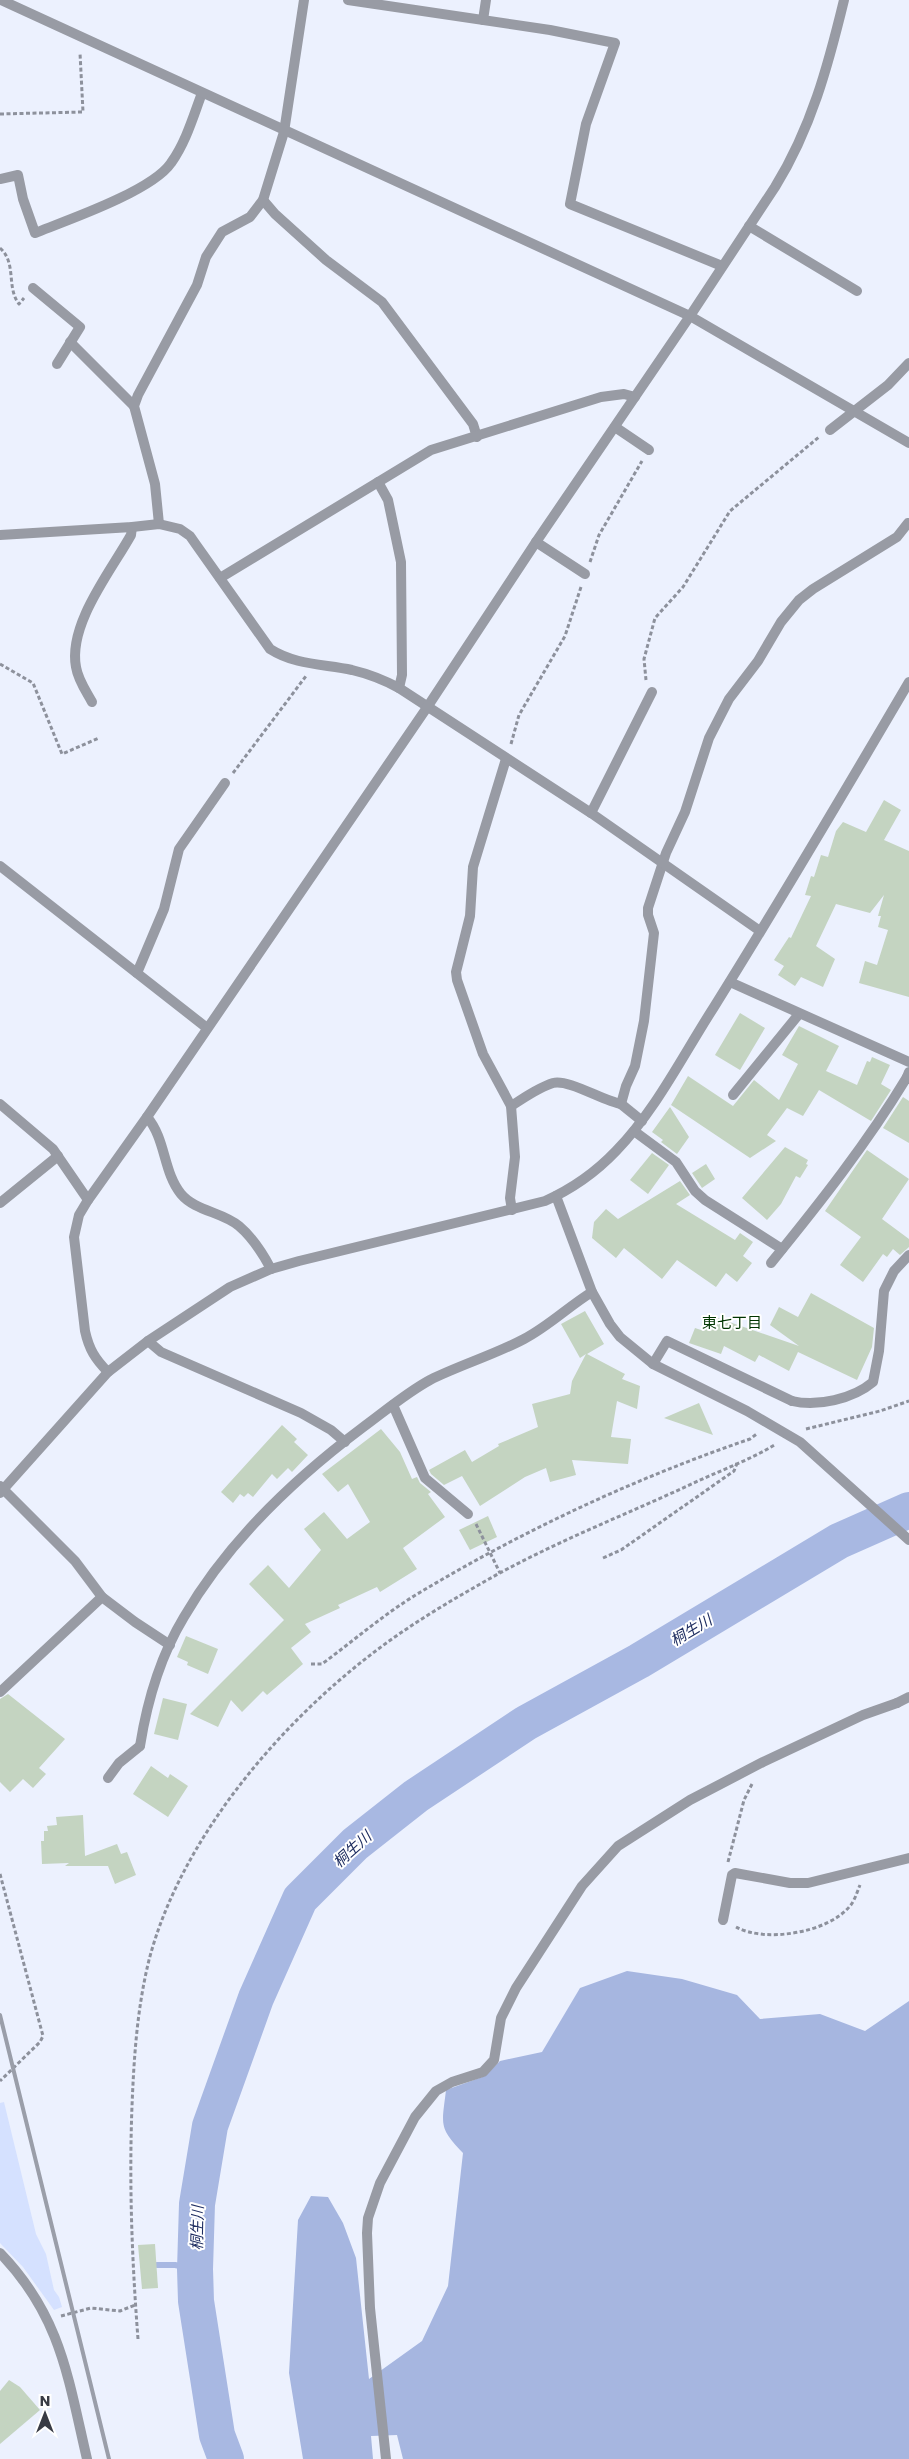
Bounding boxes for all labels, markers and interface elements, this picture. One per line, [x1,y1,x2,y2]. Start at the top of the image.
district label: 東七丁目 [702,1312,762,1333]
water label: 桐生川 [666,1608,717,1651]
water label: 桐生川 [328,1825,377,1872]
water label: 桐生川 [186,2203,208,2251]
north arrow [20,2389,70,2439]
text: N [40,2391,50,2411]

